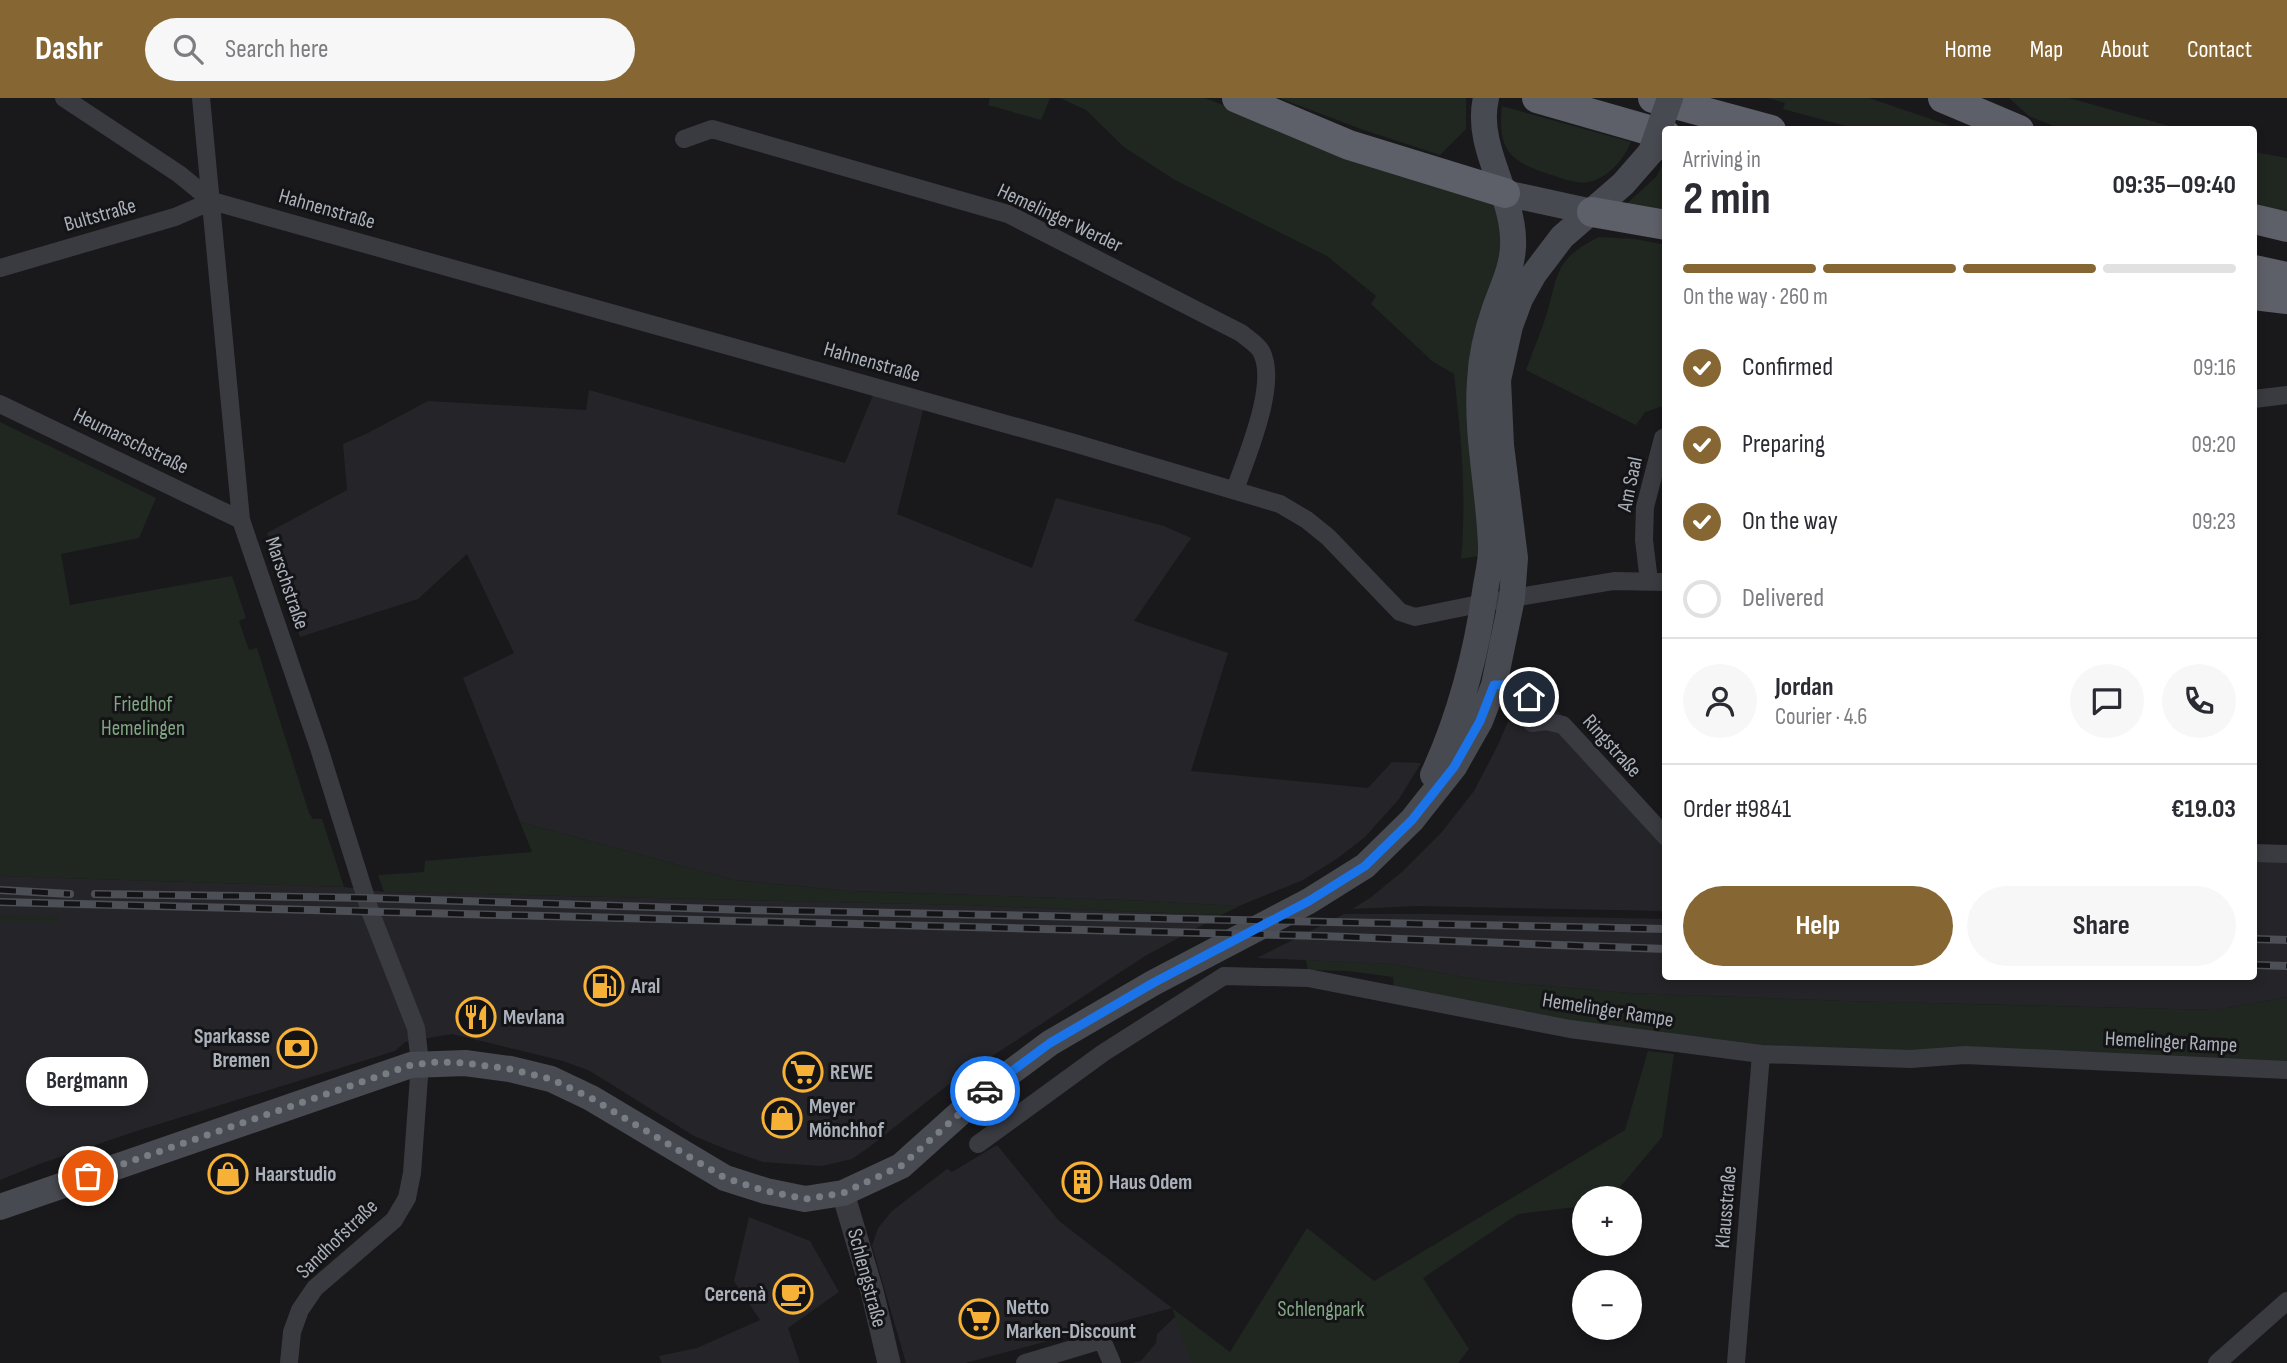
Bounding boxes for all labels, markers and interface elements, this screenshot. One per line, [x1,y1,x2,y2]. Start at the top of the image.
search box [145,18,635,81]
text: Dashr [35,29,103,69]
icon: search [169,30,207,68]
text: Search here [225,34,328,65]
text: Home [1944,35,1992,64]
text: Map [2030,35,2063,64]
text: About [2101,35,2149,64]
text: Contact [2187,35,2252,64]
text: Arriving in [1683,146,1761,174]
text: 09:35–09:40 [2112,170,2236,201]
text: 2 min [1683,172,1771,227]
street label: Hemelinger Werder [994,178,1126,258]
street label: Hahnenstraße [276,183,378,235]
street label: Bultstraße [61,193,139,237]
text: On the way · 260 m [1683,283,1828,311]
street label: Hahnenstraße [821,336,923,388]
icon: check [1683,349,1721,387]
text: Confirmed [1742,352,1833,383]
text: 09:16 [2193,354,2236,382]
street label: Heumarschstraße [69,402,193,480]
icon: check [1683,426,1721,464]
text: Preparing [1742,429,1825,460]
text: 09:20 [2191,431,2236,459]
street label: Am Saal [1612,454,1648,515]
icon: check [1683,503,1721,541]
text: On the way [1742,506,1838,537]
text: 09:23 [2192,508,2236,536]
street label: Marschstraße [260,533,314,633]
text: Delivered [1742,583,1824,614]
button: person [1683,664,1757,738]
button: chat [2070,664,2144,738]
button: phone [2162,664,2236,738]
pin [1499,667,1559,727]
text: Jordan [1775,672,1833,703]
icon: home [1510,678,1548,716]
park label: Friedhof Hemelingen [101,692,185,741]
text: Courier · 4.6 [1775,703,1867,731]
street label: Ringstraße [1577,709,1647,783]
text: Order #9841 [1683,794,1791,825]
text: €19.03 [2171,794,2236,825]
button: Help [1683,886,1953,966]
button: Share [1967,886,2236,966]
fuel station icon: Aral [583,965,625,1007]
place label: Aral [630,974,660,999]
street label: Hemelinger Rampe [1541,987,1675,1033]
restaurant icon: Mevlana [455,996,497,1038]
place label: Mevlana [503,1005,565,1030]
place label: Sparkasse Bremen [194,1024,270,1073]
street label: Hemelinger Rampe [2104,1026,2238,1058]
bank icon: Sparkasse Bremen [276,1027,318,1069]
supermarket icon: REWE [782,1051,824,1093]
courier [950,1056,1020,1126]
callout: Bergmann [27,1057,149,1106]
place label: REWE [830,1060,873,1085]
text: Bergmann [46,1067,128,1095]
icon: car [966,1072,1004,1110]
place label: Meyer Mönchhof [809,1094,884,1143]
shop icon: Meyer Mönchhof [761,1097,803,1139]
pin [58,1146,118,1206]
shop icon: Haarstudio [207,1153,249,1195]
icon: bag [69,1157,107,1195]
building icon: Haus Odem [1061,1161,1103,1203]
place label: Haarstudio [255,1162,336,1187]
street label: Klausstraße [1710,1165,1742,1249]
place label: Haus Odem [1109,1170,1192,1195]
map controls [1572,1186,1642,1340]
button: + [1572,1186,1642,1256]
street label: Sandhofstraße [291,1194,383,1284]
street label: Schlengstraße [842,1226,892,1330]
button: − [1572,1270,1642,1340]
cafe icon: Cercenà [772,1273,814,1315]
place label: Cercenà [704,1282,766,1307]
place label: Netto Marken-Discount [1006,1295,1136,1344]
park label: Schlengpark [1278,1297,1364,1322]
supermarket icon: Netto Marken-Discount [958,1298,1000,1340]

